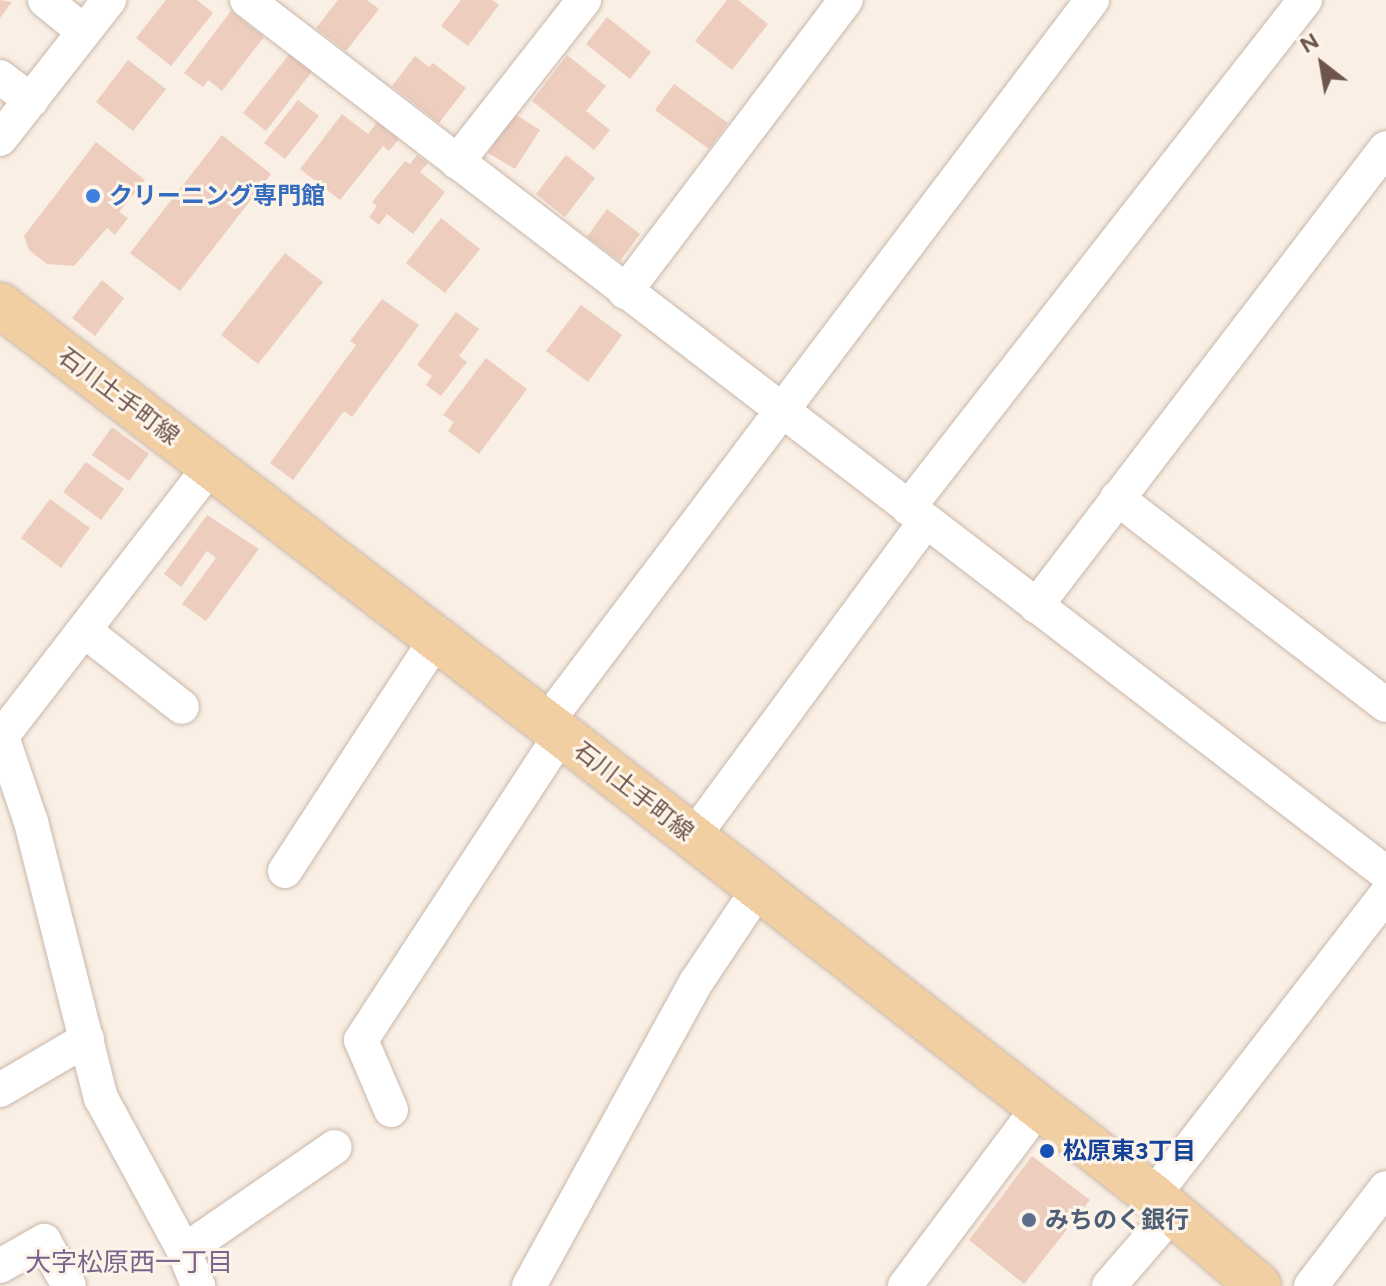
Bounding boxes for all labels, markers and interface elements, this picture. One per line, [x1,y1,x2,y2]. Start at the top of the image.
north arrow [1282,24,1362,104]
text: N [1295,27,1324,59]
place label: クリーニング専門館 [109,182,325,210]
marker: クリーニング専門館 [84,187,102,205]
street label: 石川土手町線 [53,341,185,451]
street label: 石川土手町線 [568,735,700,847]
place label: 松原東3丁目 [1063,1137,1196,1165]
marker: 松原東3丁目 [1038,1142,1056,1160]
place label: みちのく銀行 [1045,1206,1189,1234]
marker: みちのく銀行 [1020,1211,1038,1229]
district label: 大字松原西一丁目 [25,1247,233,1279]

